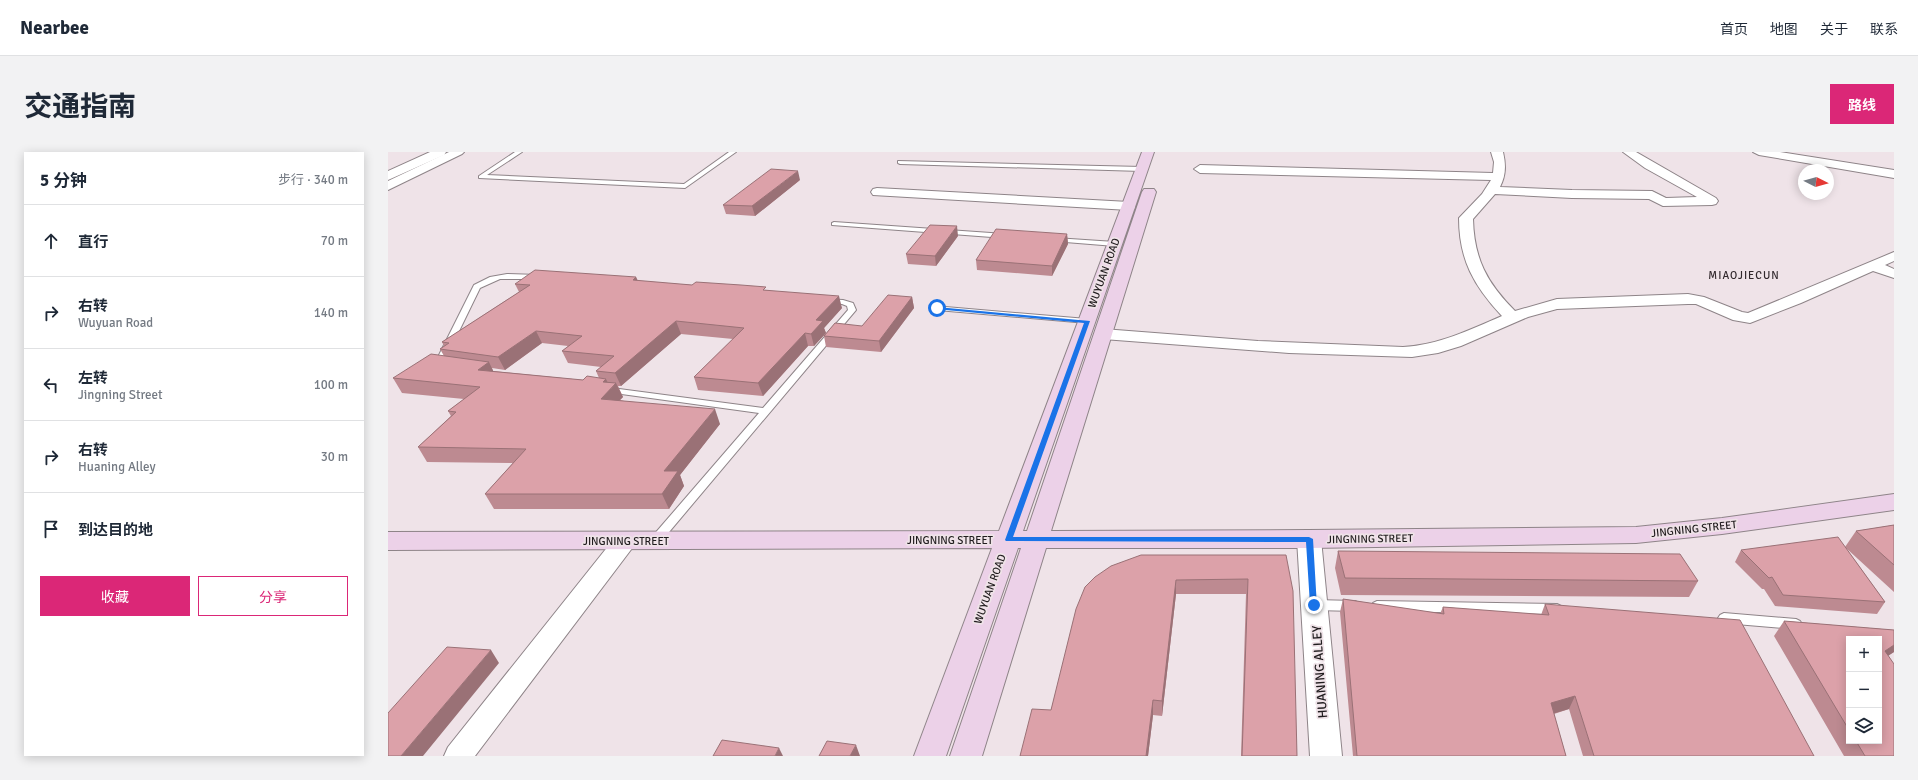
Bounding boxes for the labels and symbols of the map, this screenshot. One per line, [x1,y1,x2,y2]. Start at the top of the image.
north arrow [1798,164,1834,200]
street label: WUYUAN ROAD [1085,236,1123,310]
district label: MIAOJIECUN [1708,269,1780,282]
route start [928,299,946,317]
street label: JINGNING STREET [1651,518,1738,540]
street label: JINGNING STREET [1327,532,1414,546]
street label: JINGNING STREET [907,534,994,547]
street label: JINGNING STREET [583,535,670,548]
street label: WUYUAN ROAD [971,552,1009,626]
route end [1305,596,1323,614]
street label: HUANING ALLEY [1309,625,1331,719]

